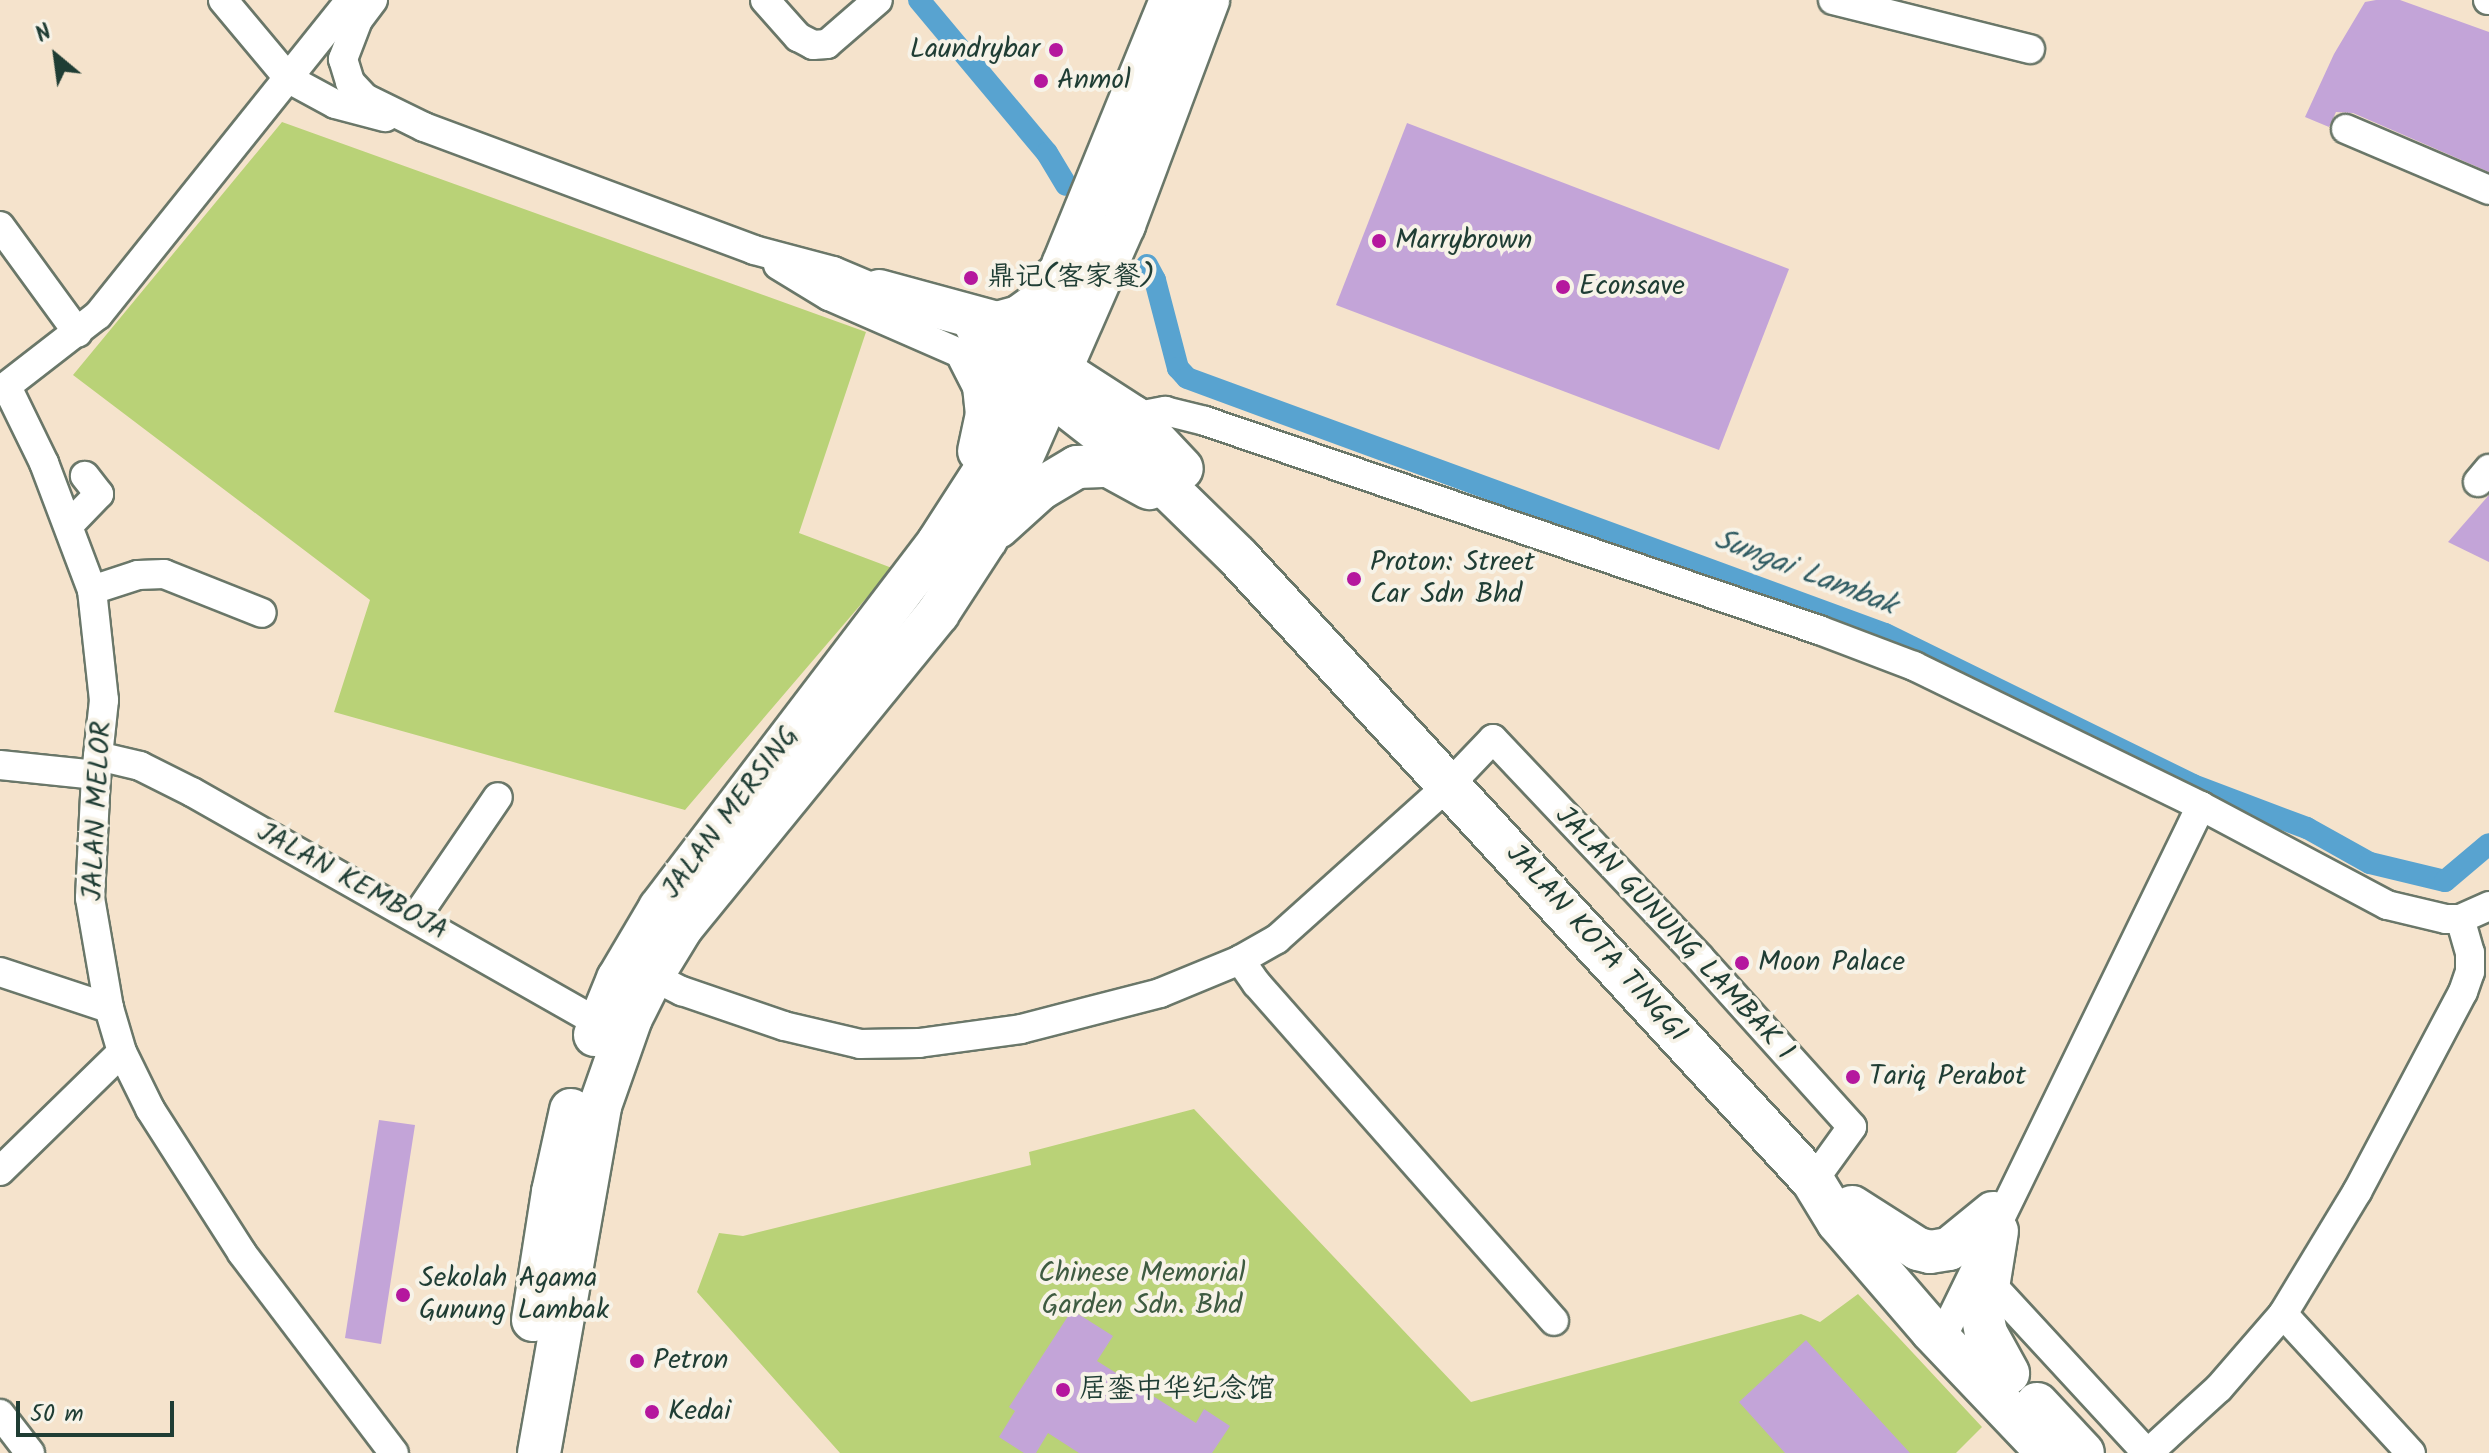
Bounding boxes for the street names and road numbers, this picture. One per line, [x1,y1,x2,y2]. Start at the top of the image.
street label: JALAN MELOR [77,720,119,902]
street label: JALAN MERSING [655,720,807,906]
street label: JALAN GUNUNG LAMBAK 1 [1547,800,1801,1068]
street label: JALAN KEMBOJA [251,816,453,948]
street label: JALAN KOTA TINGGI [1498,838,1694,1050]

